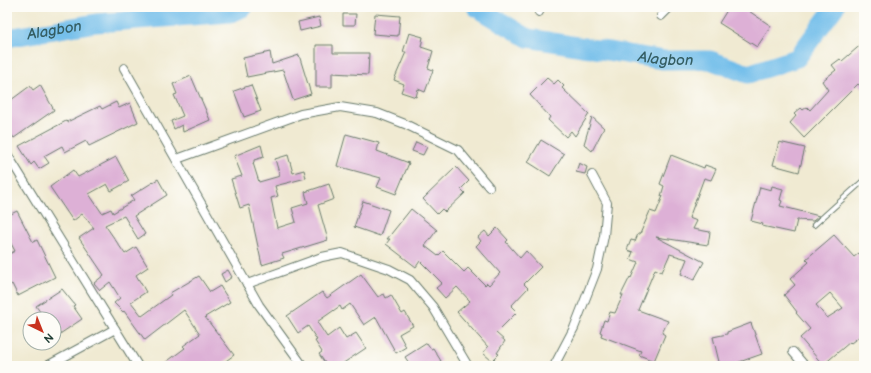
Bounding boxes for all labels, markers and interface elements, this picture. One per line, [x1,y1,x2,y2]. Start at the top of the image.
water label: Alagbon [25,17,83,45]
water label: Alagbon [636,47,693,70]
north arrow [22,311,62,351]
text: N [41,330,56,346]

